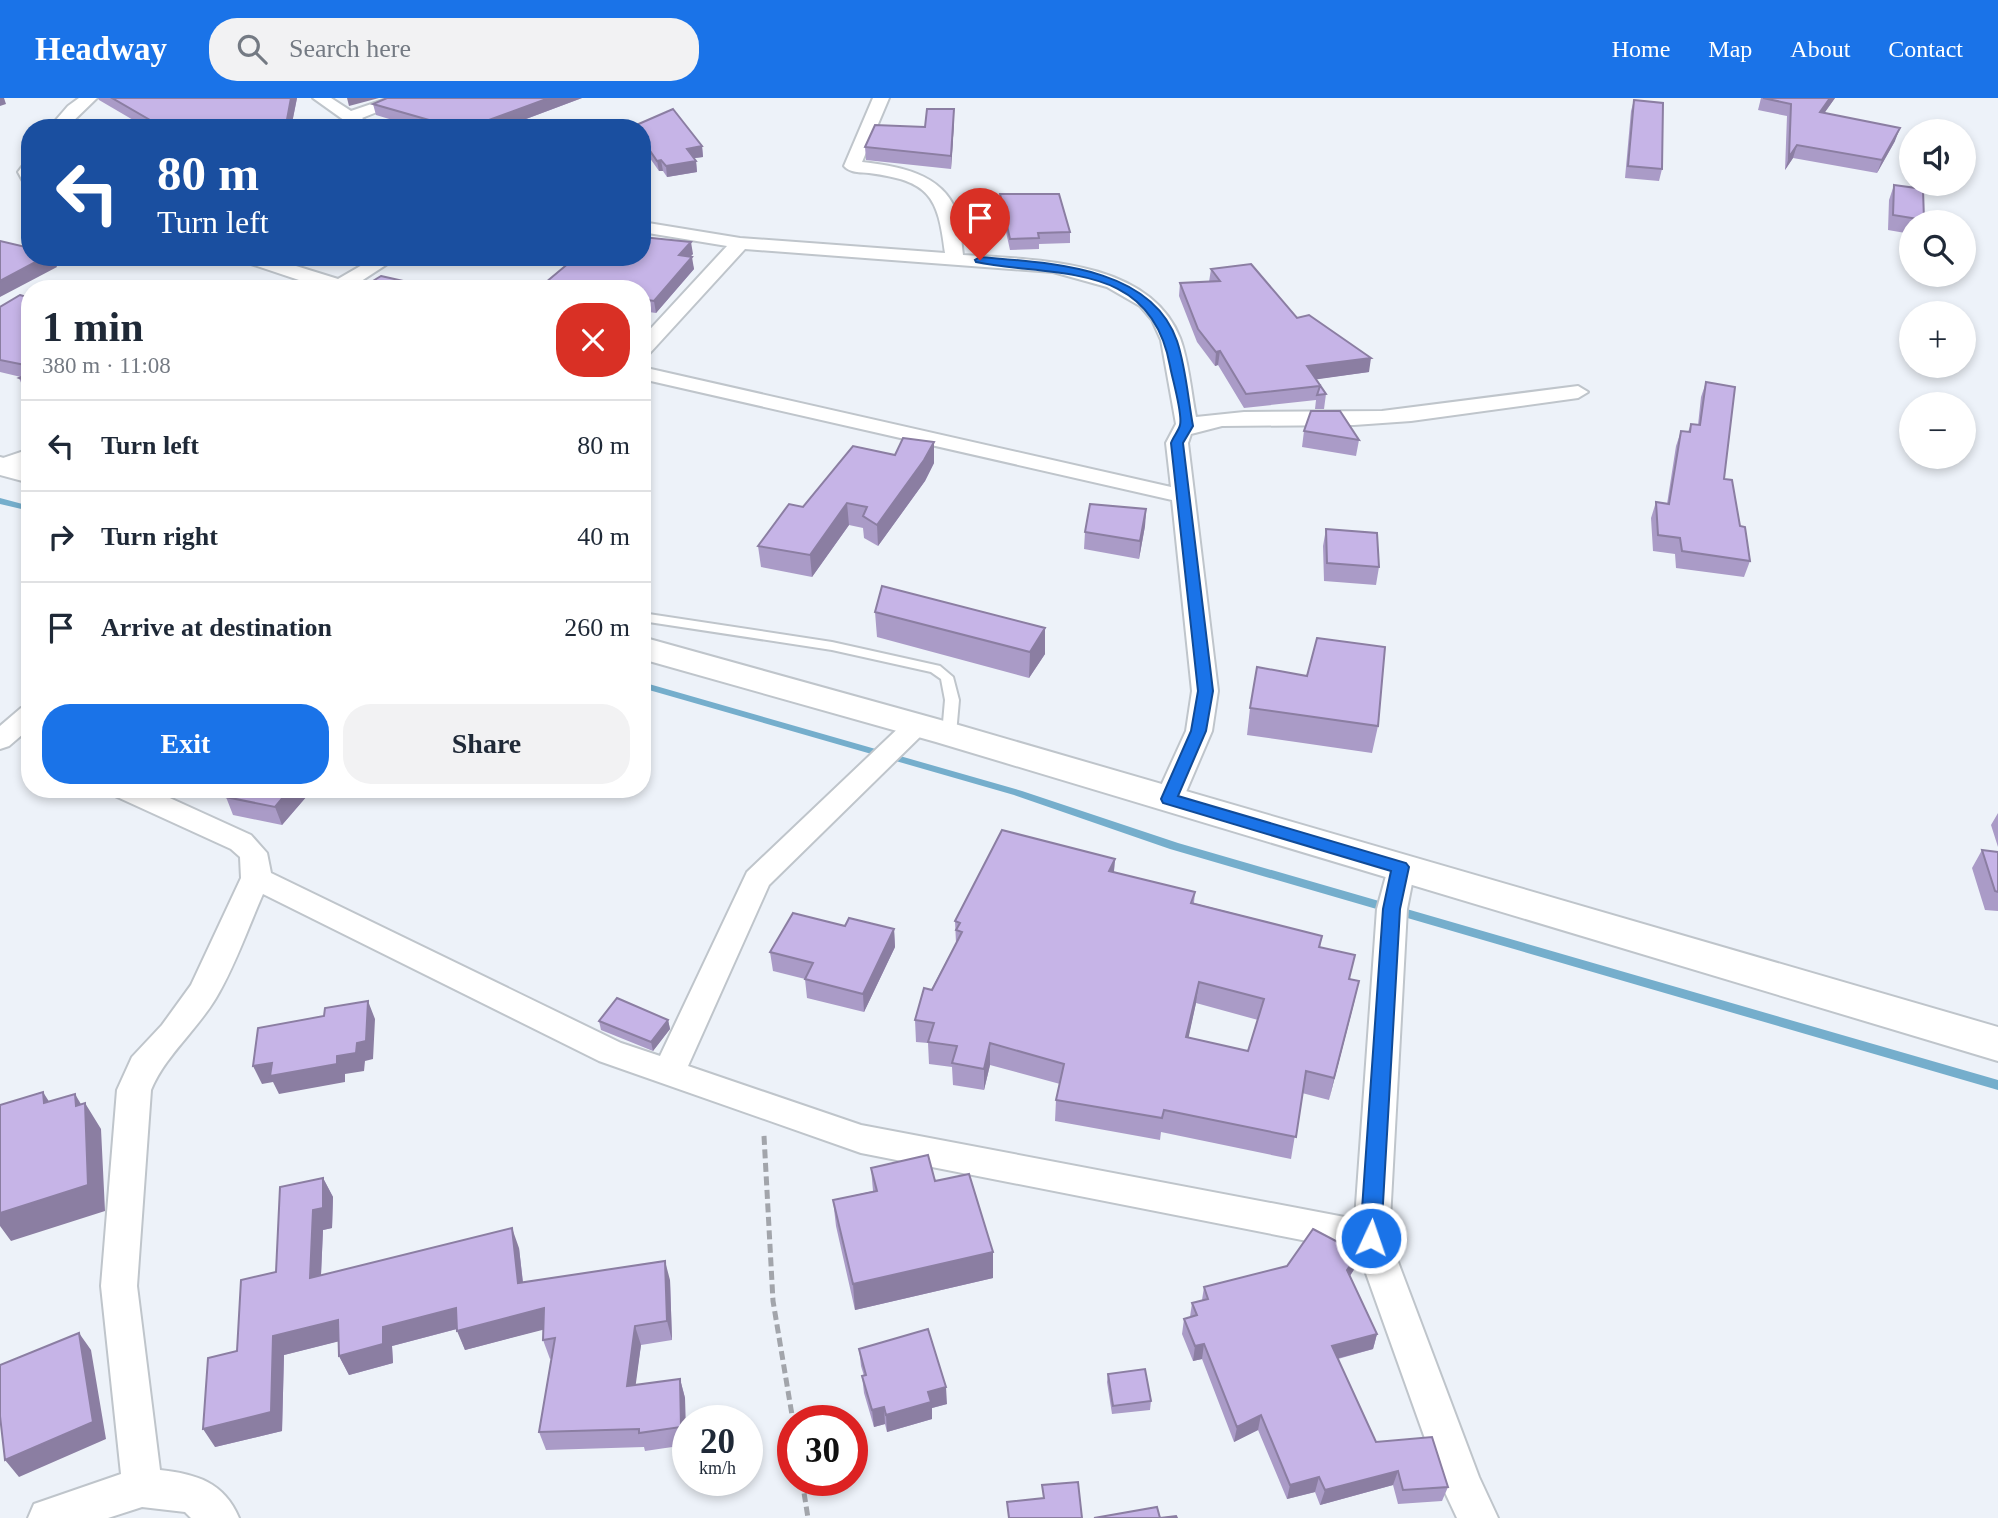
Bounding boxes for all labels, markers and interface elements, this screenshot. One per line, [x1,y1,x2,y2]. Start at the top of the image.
search box [209,18,699,81]
icon: search [233,30,271,68]
text: Headway [35,31,167,67]
text: Search here [289,34,411,63]
text: Home [1612,36,1670,62]
text: Map [1708,36,1752,62]
text: About [1790,36,1850,62]
text: Contact [1888,36,1963,62]
map controls [1899,119,1976,469]
button: sound [1899,119,1976,196]
text: 80 m [157,146,259,201]
icon: left [42,147,133,238]
pin [950,188,1010,260]
icon: arrive [961,199,999,237]
text: Turn left [157,204,269,240]
button: search [1899,210,1976,287]
button: + [1899,301,1976,378]
button: close [556,303,630,377]
text: 1 min [42,304,144,350]
text: 380 m · 11:08 [42,353,171,378]
button: − [1899,392,1976,469]
icon: left [42,427,80,465]
text: Turn left [101,431,199,460]
text: 80 m [577,431,630,460]
icon: right [42,518,80,556]
text: Turn right [101,522,218,551]
text: 40 m [577,522,630,551]
icon: arrive [42,609,80,647]
text: Arrive at destination [101,613,332,642]
text: 260 m [564,613,630,642]
button: Exit [42,704,329,784]
button: Share [343,704,630,784]
position arrow [1334,1201,1408,1275]
speed limit sign: 30 [777,1405,868,1496]
text: 20 [700,1422,735,1461]
text: km/h [699,1458,736,1478]

